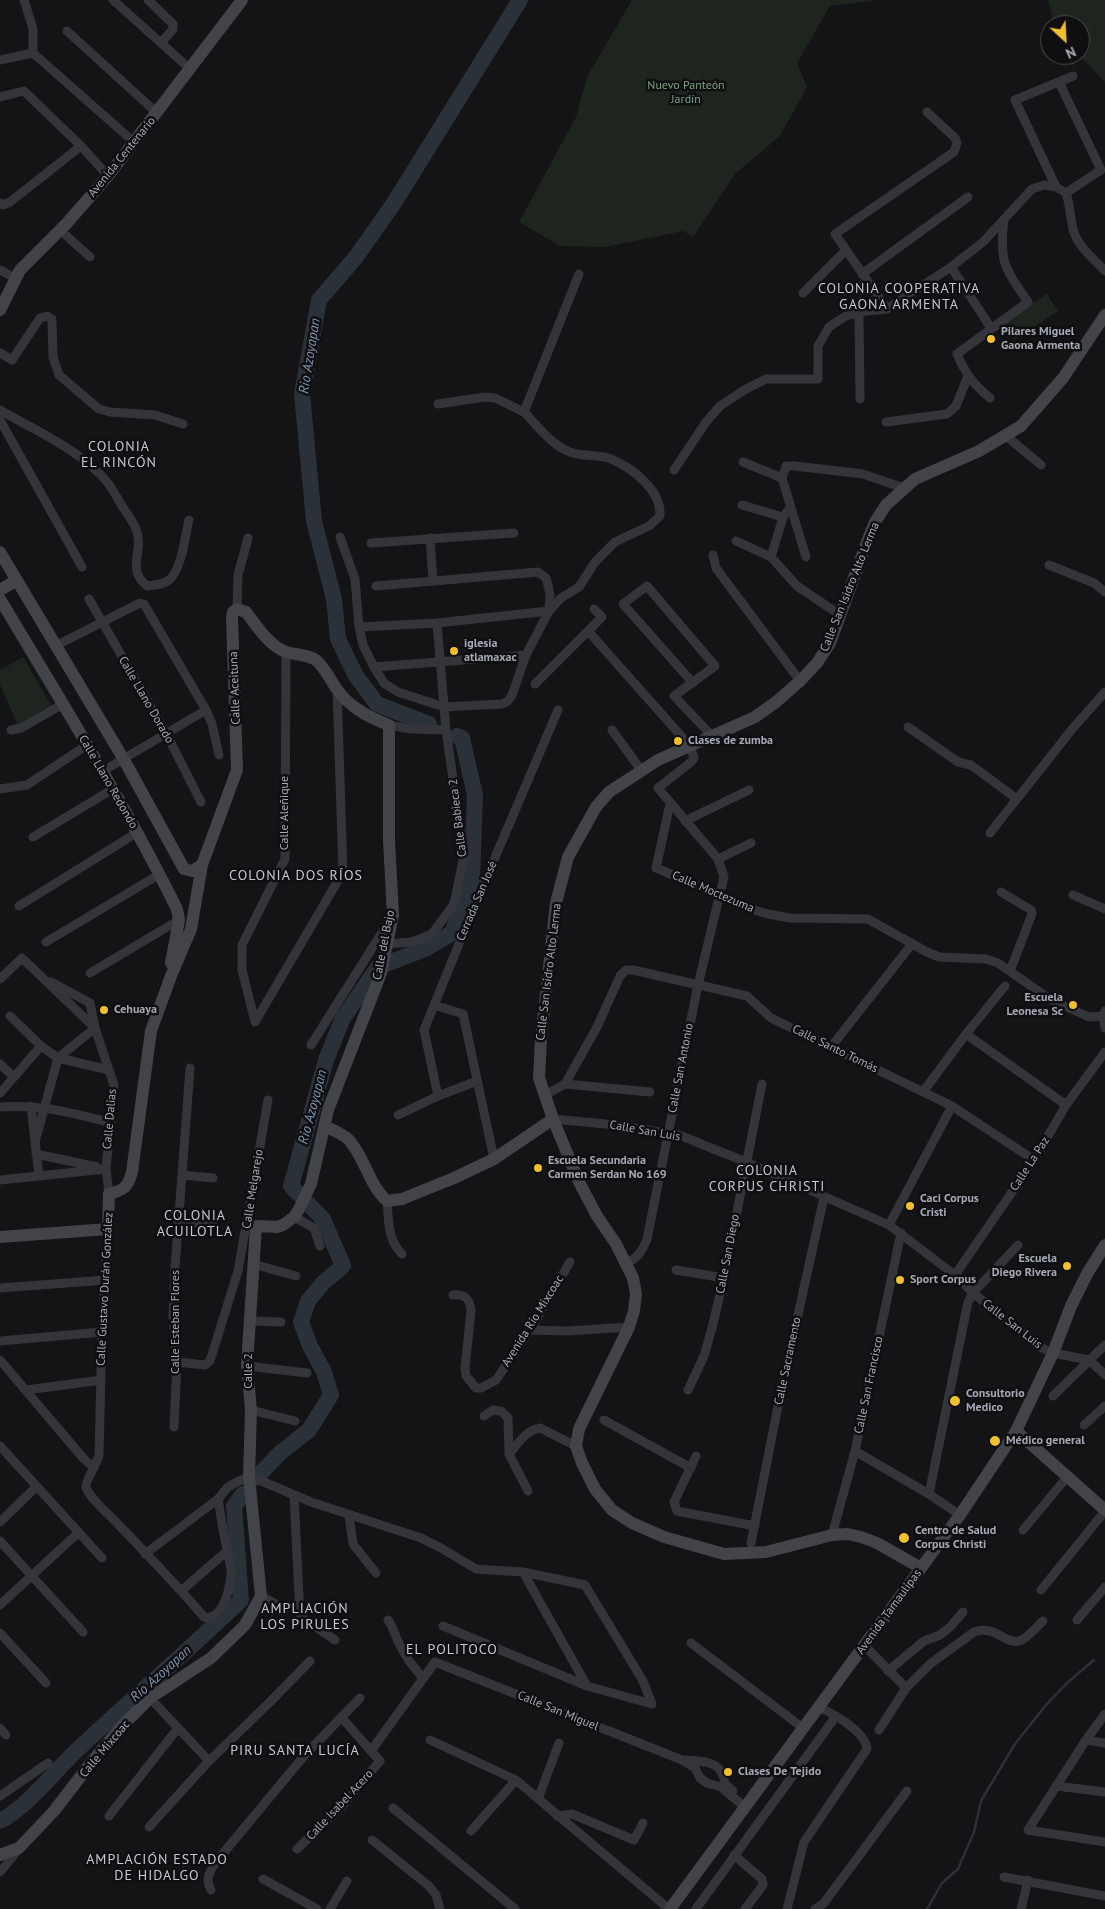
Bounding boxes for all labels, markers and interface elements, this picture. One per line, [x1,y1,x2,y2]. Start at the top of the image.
north arrow [1040,15,1090,65]
text: N [1063,43,1079,63]
park label: Nuevo Panteón Jardín [647,79,725,107]
street label: Avenida Centenario [85,114,159,200]
district label: COLONIA COOPERATIVA GAONA ARMENTA [816,281,982,314]
water label: Rio Azoyapan [296,317,324,395]
place label: Pilares Miguel Gaona Armenta [1001,325,1080,353]
marker: Pilares Miguel Gaona Armenta [985,333,997,345]
district label: COLONIA EL RINCÓN [80,439,158,472]
street label: Calle San Isidro Alto Lerma [817,520,883,654]
place label: iglesia atlamaxac [464,637,517,665]
marker: iglesia atlamaxac [448,645,460,657]
street label: Calle Aceituna [227,651,243,725]
street label: Calle Llano Dorado [115,654,177,746]
street label: Calle Llano Redondo [75,733,141,831]
place label: Clases de zumba [688,734,773,748]
marker: Clases de zumba [672,735,684,747]
street label: Calle Aleñique [278,776,292,850]
street label: Calle Babieca 2 [446,778,470,858]
street label: Cerrada San José [454,859,500,943]
district label: COLONIA DOS RÍOS [227,868,365,884]
street label: Calle Moctezuma [670,868,756,916]
street label: Calle San Isidro Alto Lerma [533,902,565,1042]
street label: Calle del Bajo [370,909,398,981]
place label: Escuela Leonesa Sc [1007,991,1063,1019]
marker: Escuela Leonesa Sc [1067,999,1079,1011]
place label: Cehuaya [114,1003,157,1017]
marker: Cehuaya [98,1004,110,1016]
street label: Calle San Antonio [665,1022,697,1114]
street label: Calle Santo Tomás [790,1022,880,1076]
water label: Rio Azoyapan [295,1068,331,1146]
street label: Calle Dalias [100,1088,120,1150]
street label: Calle San Luis [608,1118,682,1144]
street label: Calle La Paz [1007,1134,1053,1194]
street label: Calle Melgarejo [240,1148,266,1230]
place label: Escuela Secundaria Carmen Serdan No 169 [548,1154,667,1182]
marker: Escuela Secundaria Carmen Serdan No 169 [532,1162,544,1174]
district label: COLONIA CORPUS CHRISTI [707,1163,827,1196]
place label: Caci Corpus Cristi [920,1192,979,1220]
marker: Caci Corpus Cristi [904,1200,916,1212]
district label: COLONIA ACUILOTLA [156,1208,234,1240]
street label: Calle Gustavo Durán González [94,1212,116,1366]
street label: Calle San Diego [713,1213,743,1295]
place label: Escuela Diego Rivera [992,1252,1057,1280]
marker: Escuela Diego Rivera [1061,1260,1073,1272]
street label: Calle Esteban Flores [169,1270,183,1374]
street label: Avenida Río Mixcoac [499,1273,567,1369]
place label: Sport Corpus [910,1273,976,1287]
marker: Sport Corpus [894,1274,906,1286]
street label: Calle San Luis [979,1296,1045,1352]
street label: Calle Sacramento [772,1316,804,1406]
street label: Calle San Francisco [852,1335,886,1435]
street label: Calle 2 [242,1353,256,1389]
place label: Consultorio Medico [966,1387,1025,1415]
marker: Consultorio Medico [948,1394,962,1408]
marker: Médico general [988,1434,1002,1448]
place label: Médico general [1006,1434,1085,1448]
place label: Centro de Salud Corpus Christi [915,1524,996,1552]
marker: Centro de Salud Corpus Christi [897,1531,911,1545]
street label: Avenida Tamaulipas [853,1567,925,1657]
district label: AMPLIACIÓN LOS PIRULES [259,1601,351,1634]
water label: Rio Azoyapan [127,1642,195,1706]
district label: EL POLITOCO [405,1642,499,1658]
street label: Calle San Miguel [515,1688,601,1734]
street label: Calle Mixcoac [77,1717,133,1781]
district label: PIRU SANTA LUCÍA [228,1743,362,1759]
place label: Clases De Tejido [738,1765,821,1779]
marker: Clases De Tejido [722,1766,734,1778]
street label: Calle Isabel Acero [304,1767,376,1843]
district label: AMPLACIÓN ESTADO DE HIDALGO [84,1852,230,1884]

